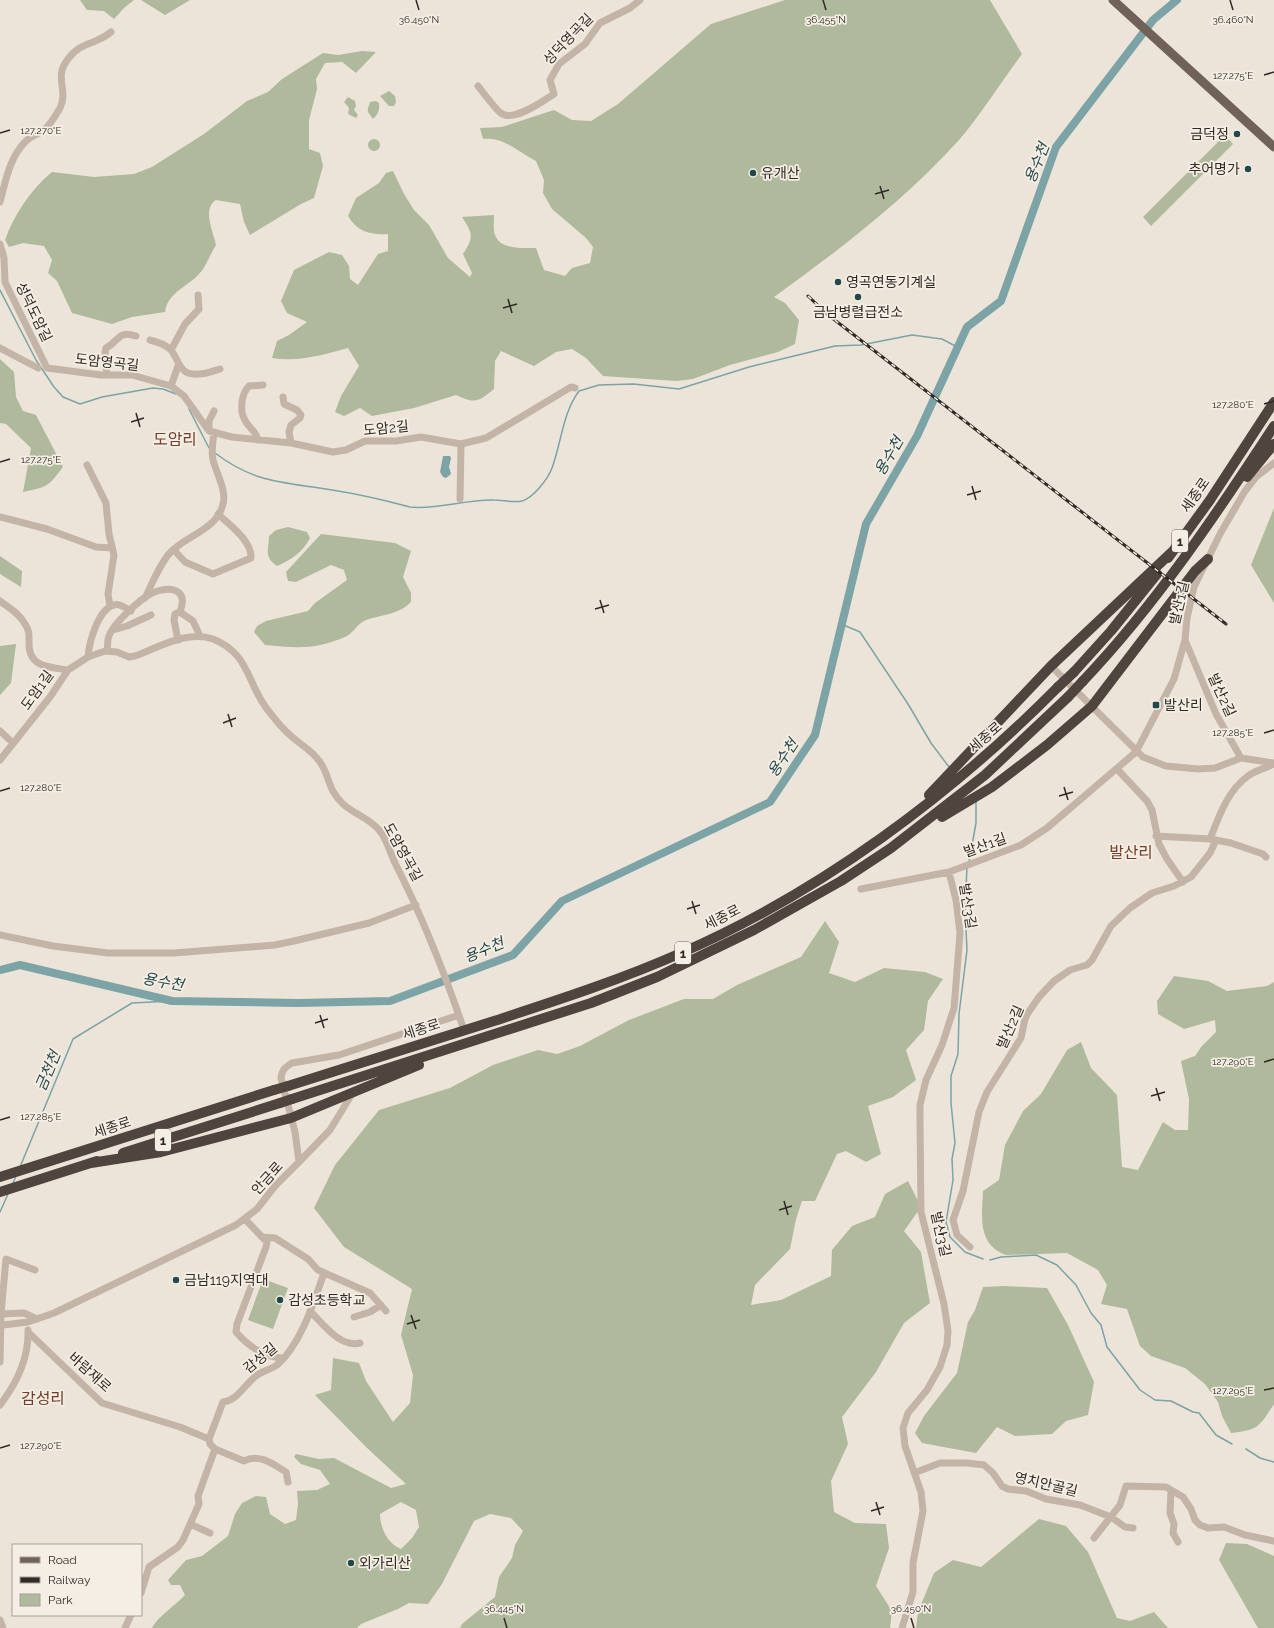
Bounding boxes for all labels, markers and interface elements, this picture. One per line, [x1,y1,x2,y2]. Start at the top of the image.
street label: 성덕영곡길 [540,10,596,68]
text: 36.450°N [399,14,439,25]
text: 36.455°N [806,14,846,25]
text: 36.460°N [1212,14,1254,25]
text: 127.275°E [1213,70,1253,81]
text: 127.270°E [20,125,62,136]
place label: 금덕정 [1190,126,1229,142]
marker: 금덕정 [1232,129,1242,139]
water label: 용수천 [1021,138,1054,186]
place label: 추어명가 [1188,161,1240,177]
marker: 추어명가 [1243,164,1253,174]
place label: 유개산 [761,165,800,181]
marker: 유개산 [748,168,758,178]
place label: 영곡연동기계실 [846,274,936,290]
marker: 영곡연동기계실 [833,277,843,287]
street label: 성덕도암길 [13,280,55,344]
marker: 금남병렬급전소 [853,292,863,302]
place label: 금남병렬급전소 [813,304,903,320]
street label: 도암영곡길 [74,351,140,373]
text: 127.280°E [1212,399,1254,410]
street label: 도암2길 [362,418,410,438]
district label: 도암리 [153,430,197,449]
water label: 용수천 [871,432,908,478]
text: 127.275°E [21,454,61,465]
street label: 세종로 [1177,474,1213,515]
road number: 1 [1172,530,1188,552]
street label: 발산1길 [1166,579,1192,627]
street label: 도암1길 [17,667,57,713]
street label: 발산2길 [1205,671,1239,719]
place label: 발산리 [1164,697,1203,713]
marker: 발산리 [1151,700,1161,710]
street label: 세종로 [965,718,1005,756]
text: 127.285°E [1212,727,1254,738]
water label: 용수천 [764,734,803,780]
text: 127.280°E [20,782,62,793]
street label: 도암영곡길 [380,820,426,884]
street label: 발산1길 [961,830,1009,860]
district label: 발산리 [1109,843,1153,862]
street label: 발산3길 [956,882,980,930]
street label: 세종로 [701,901,743,933]
water label: 용수천 [461,933,509,966]
road number: 1 [675,942,691,964]
water label: 용수천 [141,970,187,995]
street label: 발산2길 [993,1003,1027,1051]
street label: 세종로 [400,1015,442,1043]
water label: 금천천 [32,1046,65,1094]
text: 127.290°E [1212,1056,1254,1067]
text: 127.285°E [20,1111,62,1122]
street label: 세종로 [91,1113,133,1141]
road number: 1 [155,1129,171,1151]
street label: 안금로 [248,1158,286,1198]
street label: 발산3길 [928,1210,954,1258]
place label: 금남119지역대 [184,1272,269,1288]
marker: 금남119지역대 [171,1275,181,1285]
place label: 감성초등학교 [288,1292,365,1308]
marker: 감성초등학교 [275,1295,285,1305]
street label: 감성길 [240,1340,280,1376]
street label: 바람재로 [65,1349,115,1395]
text: 127.295°E [1212,1385,1254,1396]
district label: 감성리 [21,1389,65,1408]
text: 127.290°E [20,1440,62,1451]
street label: 영치안골길 [1013,1469,1079,1499]
legend [12,1544,142,1616]
text: Road [48,1553,77,1567]
place label: 외가리산 [359,1555,411,1571]
marker: 외가리산 [346,1558,356,1568]
text: Railway [48,1573,91,1587]
text: Park [48,1593,73,1607]
text: 36.445°N [484,1603,524,1614]
text: 36.450°N [891,1603,931,1614]

